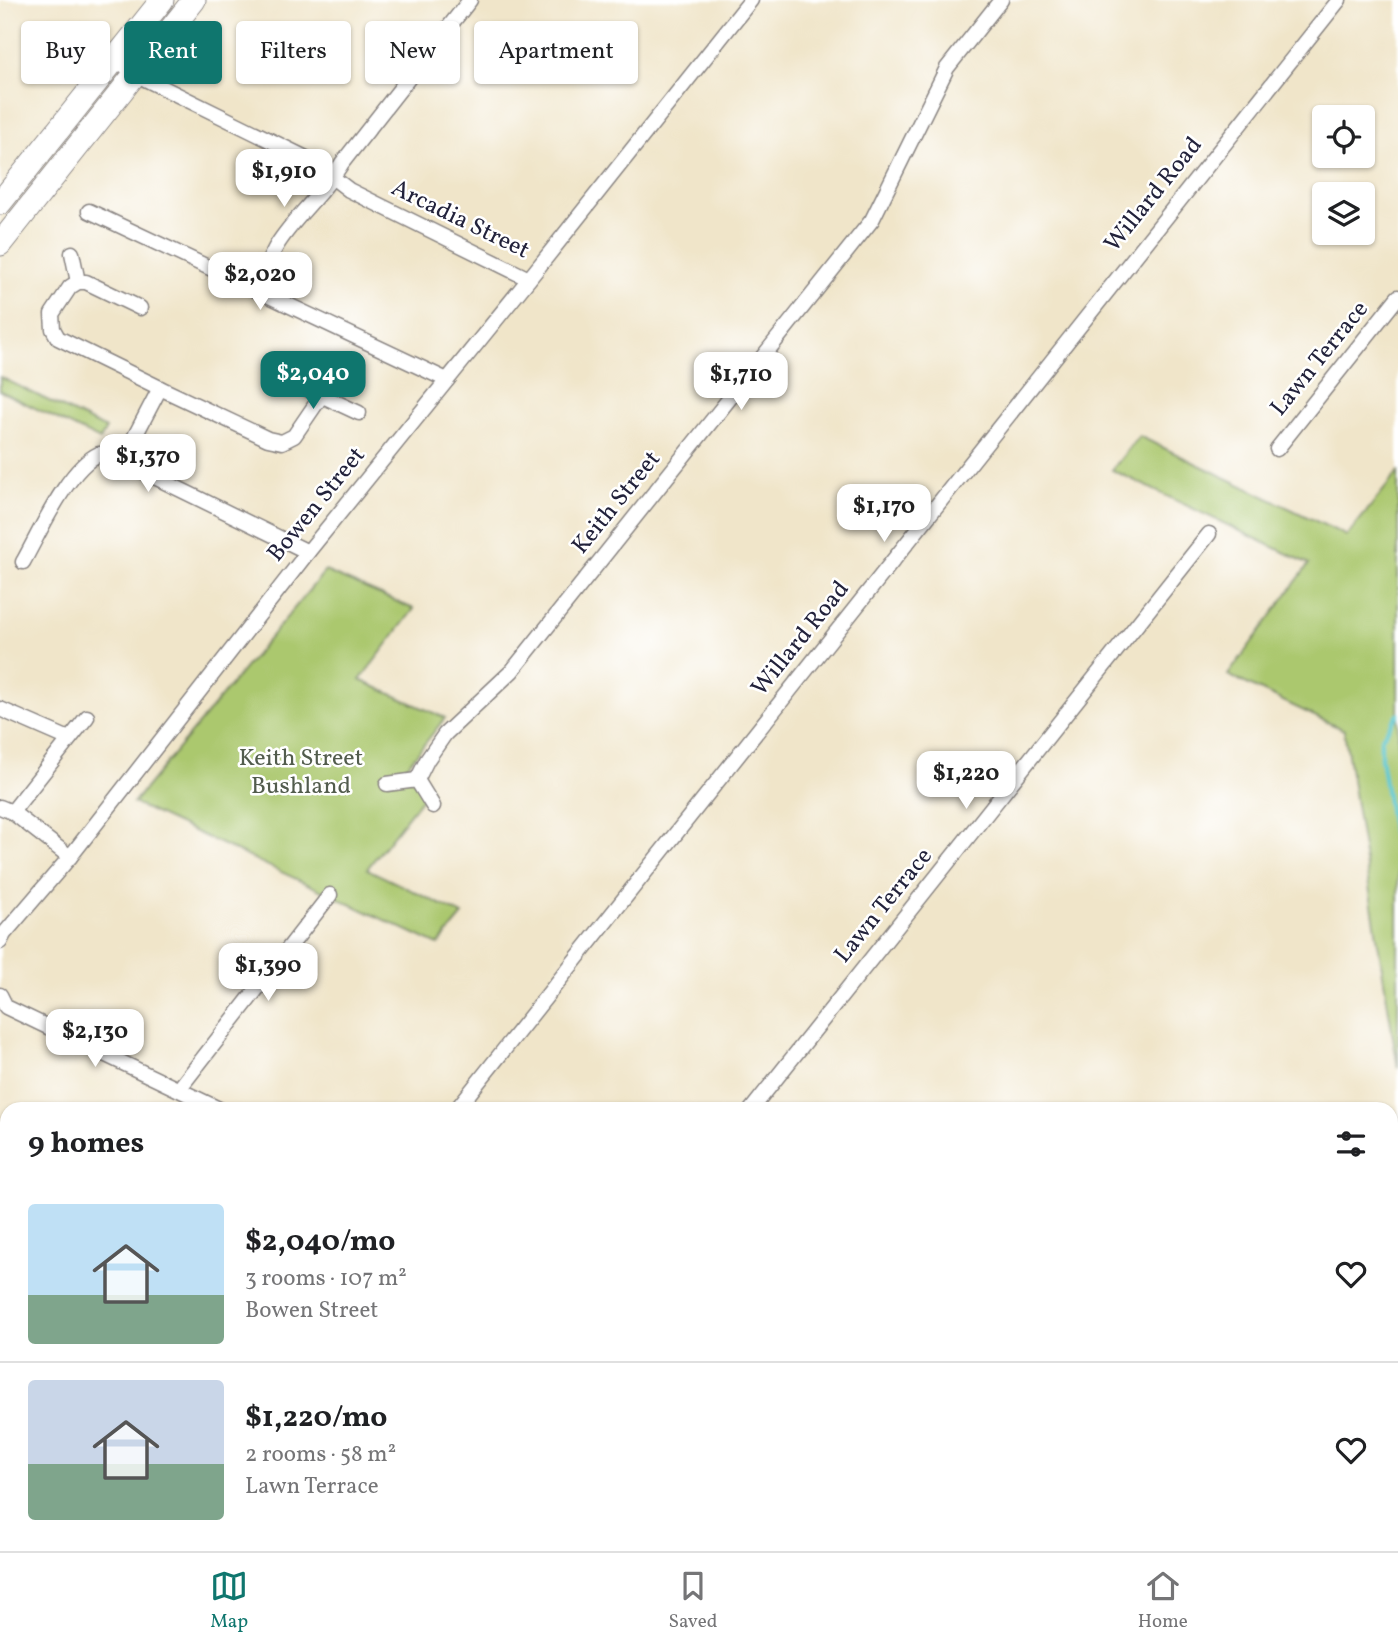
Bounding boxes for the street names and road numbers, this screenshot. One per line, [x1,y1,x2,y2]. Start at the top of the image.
street label: Willard Road [1097,130,1211,260]
street label: Arcadia Street [385,172,535,268]
street label: Lawn Terrace [1263,294,1377,424]
street label: Bowen Street [260,440,374,570]
street label: Keith Street [565,444,669,562]
street label: Willard Road [744,574,858,704]
street label: Lawn Terrace [827,841,941,971]

